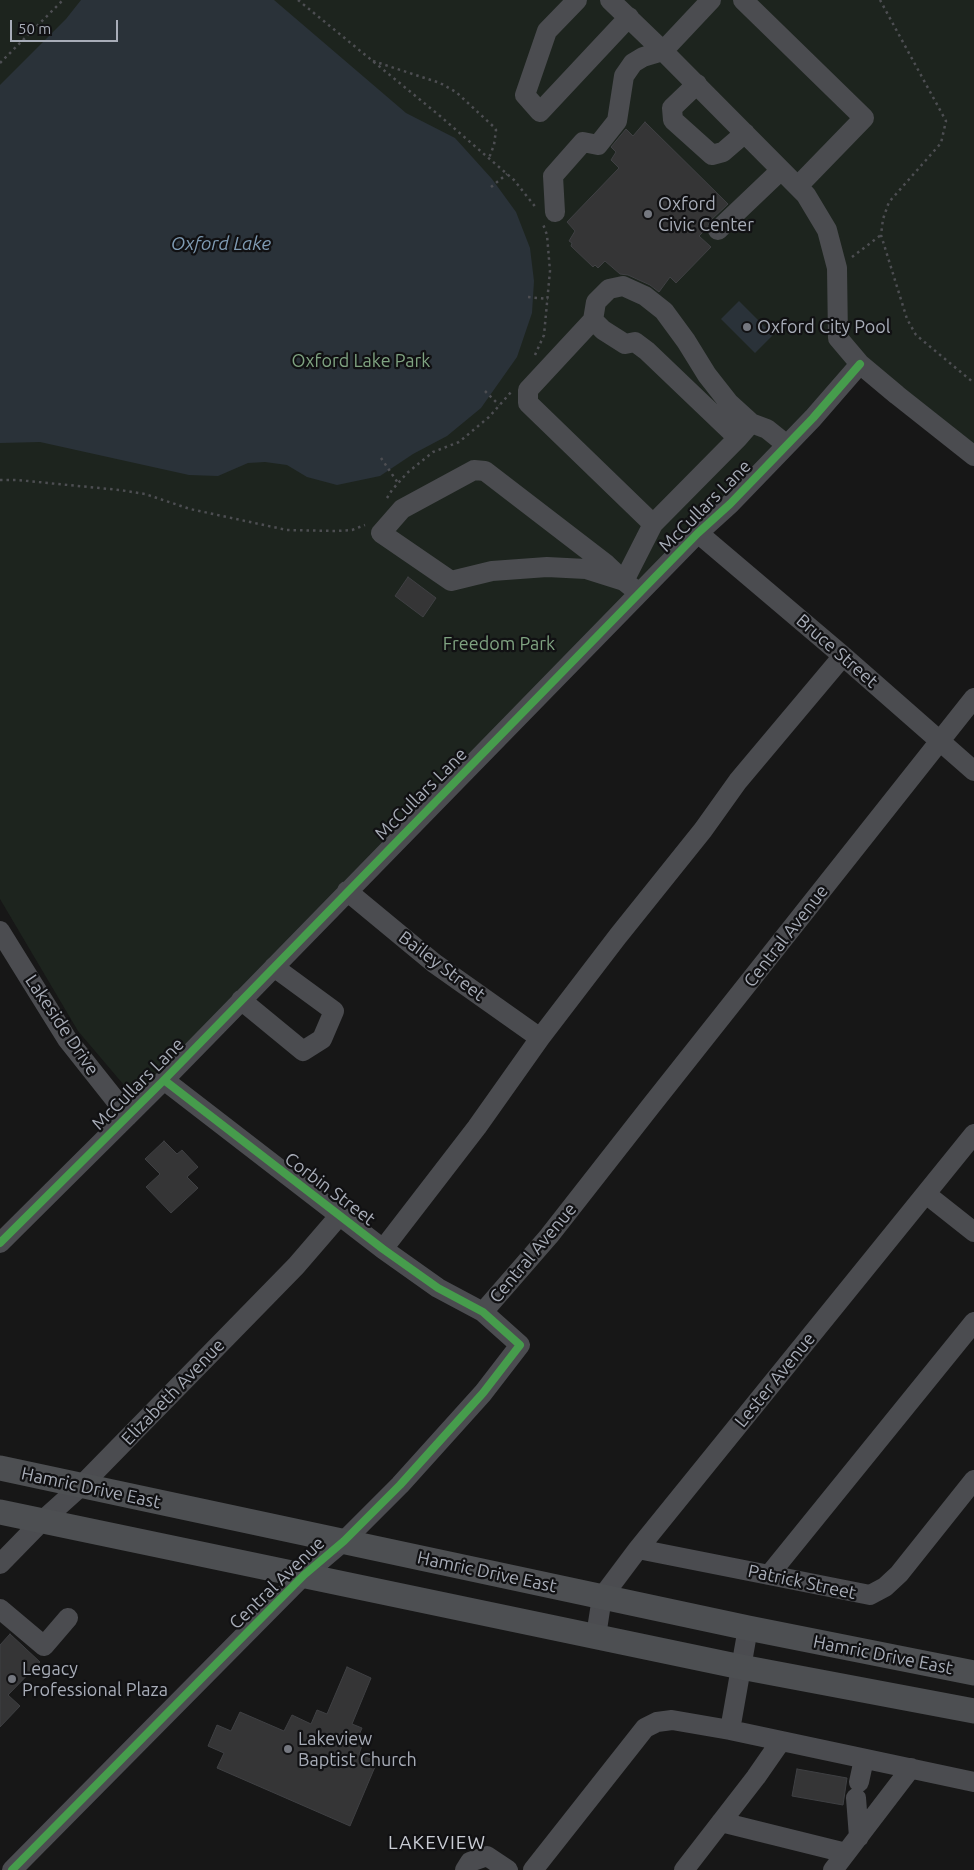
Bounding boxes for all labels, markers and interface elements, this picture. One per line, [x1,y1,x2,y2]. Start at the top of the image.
scale bar [12,10,120,42]
text: 50 m [18,20,51,37]
place label: Oxford Civic Center [658,193,754,235]
marker: Oxford Civic Center [642,208,654,220]
water label: Oxford Lake [171,233,271,255]
place label: Oxford City Pool [757,316,891,338]
marker: Oxford City Pool [741,321,753,333]
park label: Oxford Lake Park [292,350,430,372]
street label: McCullars Lane [654,455,756,557]
street label: Bruce Street [792,610,882,692]
park label: Freedom Park [443,633,555,655]
street label: McCullars Lane [370,743,472,845]
street label: Central Avenue [739,881,833,991]
street label: Bailey Street [394,926,490,1006]
street label: Lakeside Drive [20,971,104,1079]
street label: McCullars Lane [87,1033,189,1135]
street label: Corbin Street [280,1148,380,1230]
street label: Central Avenue [485,1199,581,1307]
street label: Lester Avenue [730,1328,820,1432]
street label: Elizabeth Avenue [117,1334,229,1450]
street label: Hamric Drive East [19,1463,163,1513]
street label: Central Avenue [225,1532,329,1634]
street label: Hamric Drive East [415,1547,559,1597]
street label: Patrick Street [746,1560,858,1604]
street label: Hamric Drive East [811,1631,955,1679]
place label: Legacy Professional Plaza [22,1658,168,1700]
marker: Legacy Professional Plaza [6,1673,18,1685]
place label: Lakeview Baptist Church [298,1728,417,1770]
marker: Lakeview Baptist Church [282,1743,294,1755]
district label: LAKEVIEW [387,1832,487,1854]

